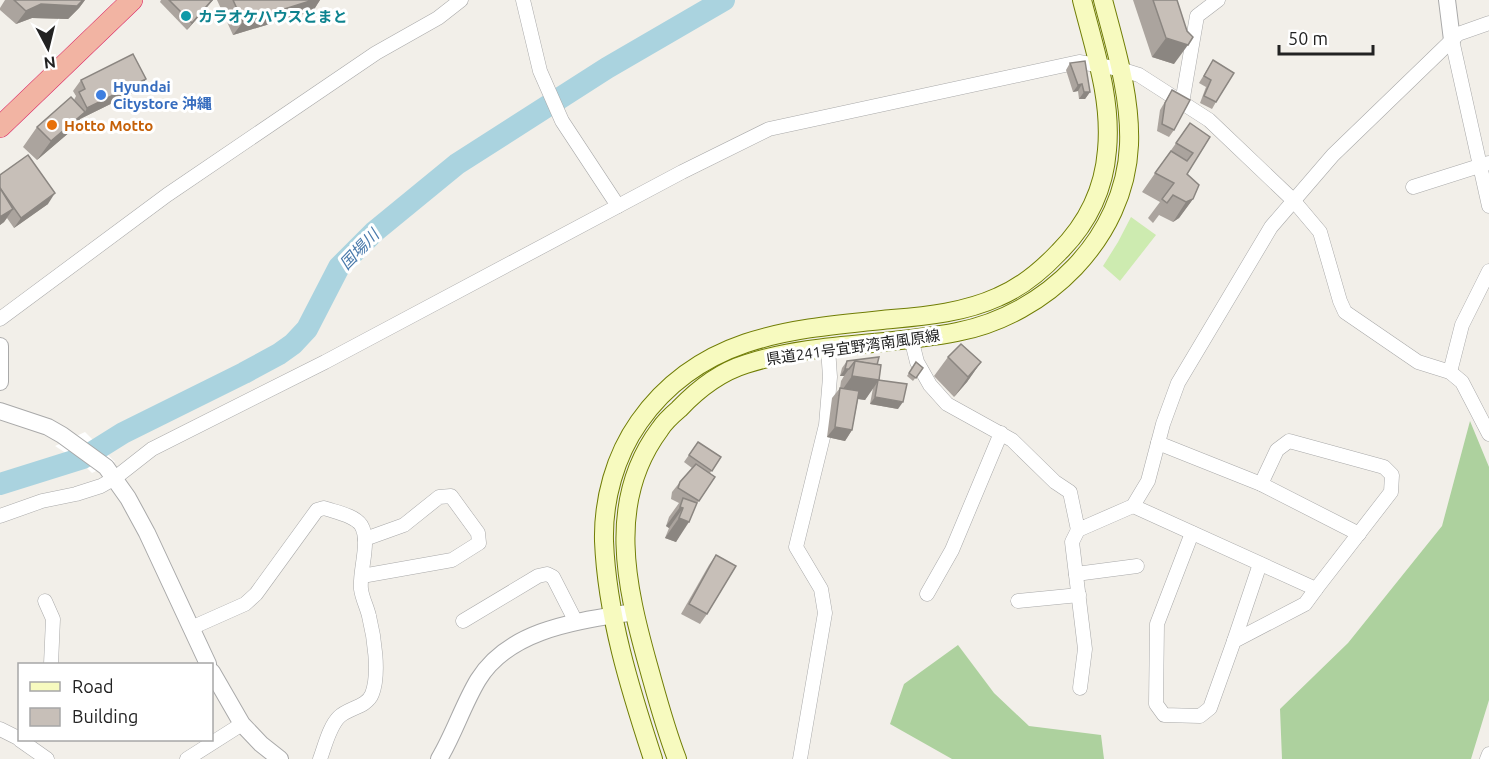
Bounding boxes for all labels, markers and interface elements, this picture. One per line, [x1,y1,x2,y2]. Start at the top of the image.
place label: カラオケハウスとまと [198,8,347,25]
marker: カラオケハウスとまと [179,9,193,23]
north arrow [18,18,78,78]
scale bar [1279,18,1374,56]
text: 50 m [1288,28,1328,48]
text: N [43,53,57,73]
place label: Hyundai Citystore 沖縄 [113,78,212,112]
marker: Hyundai Citystore 沖縄 [94,88,108,102]
place label: Hotto Motto [64,117,153,134]
marker: Hotto Motto [45,118,59,132]
water label: 国場川 [336,224,384,273]
street label: 県道241号宜野湾南風原線 [765,326,941,368]
legend [18,663,213,741]
text: Road [72,676,114,696]
text: Building [72,706,138,726]

